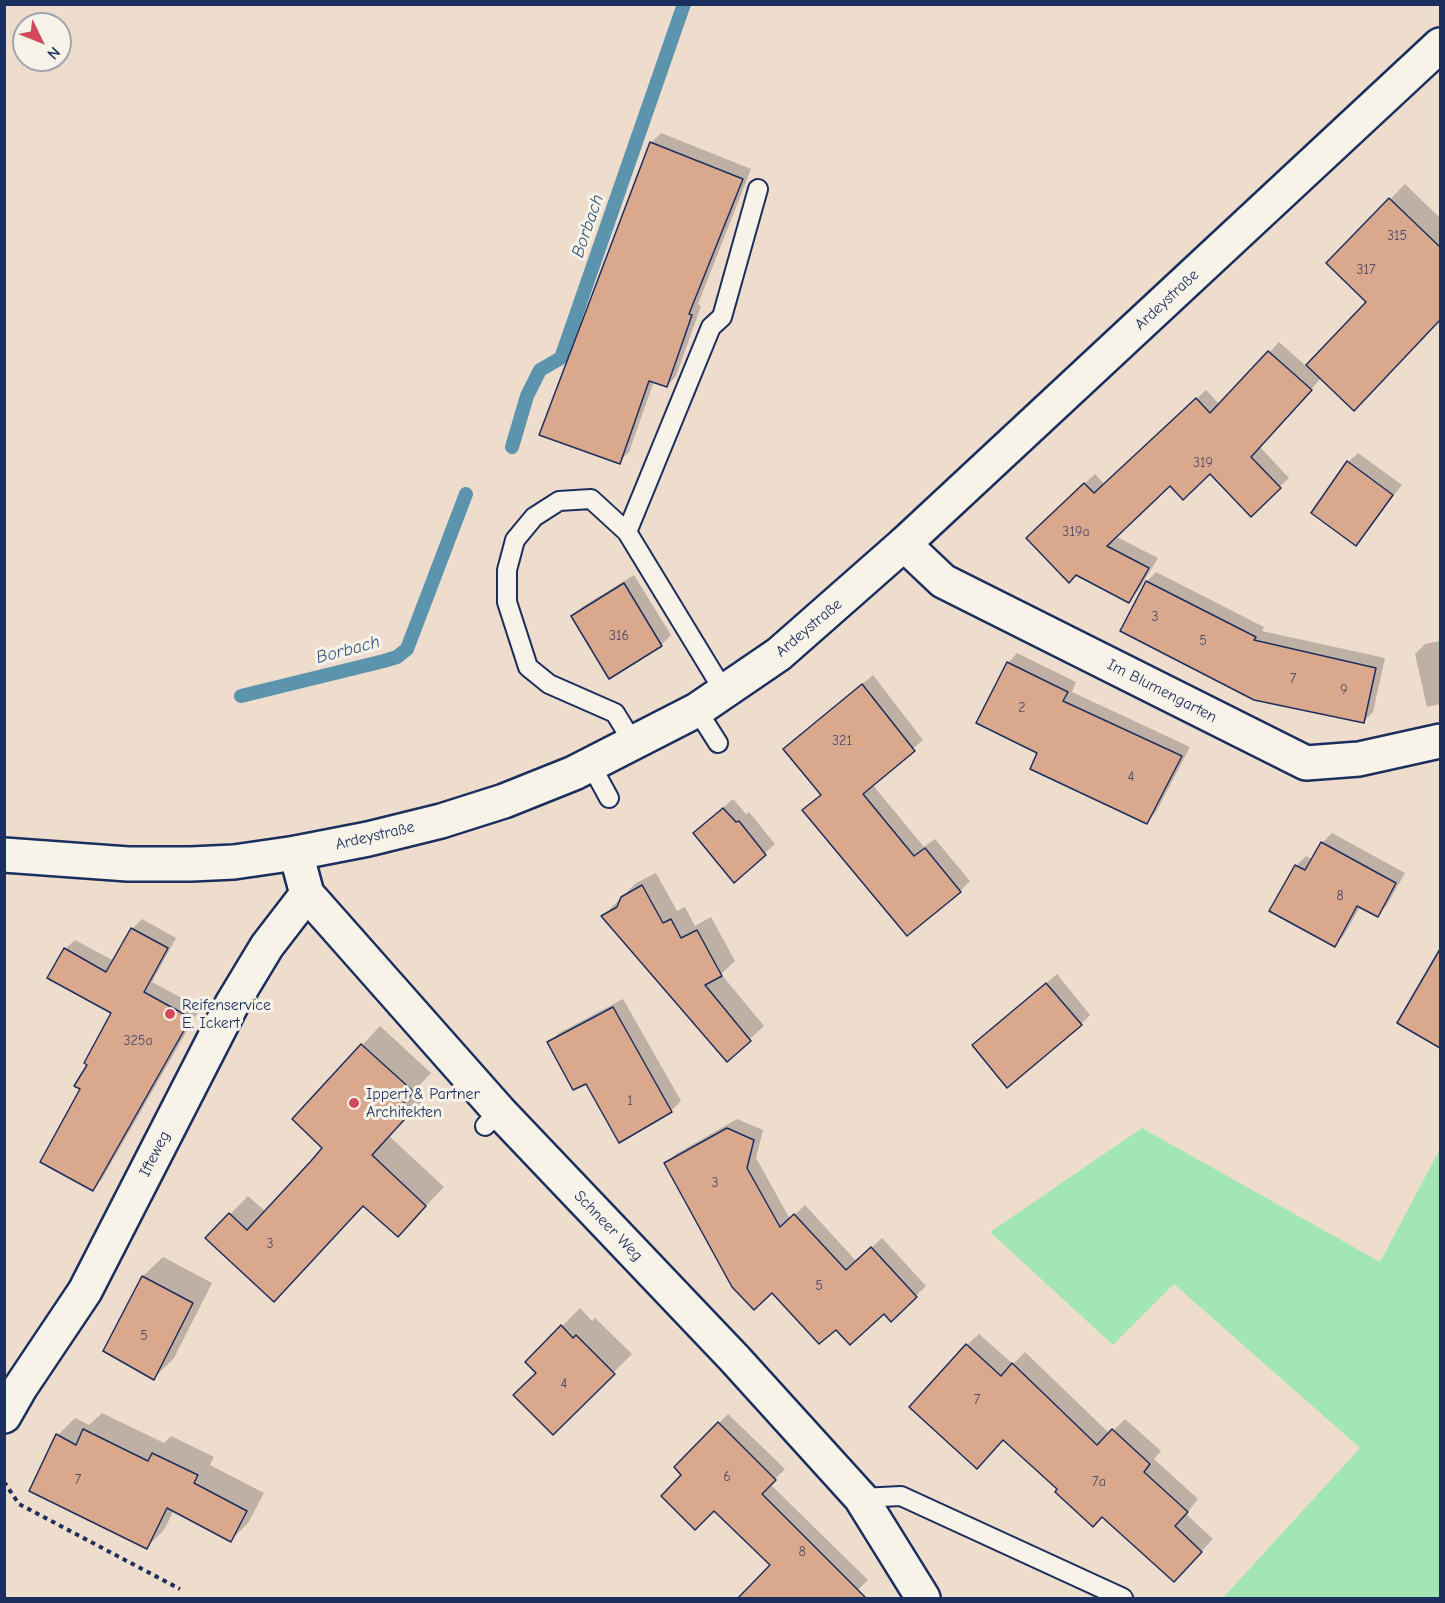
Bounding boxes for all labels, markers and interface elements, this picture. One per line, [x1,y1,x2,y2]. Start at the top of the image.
north arrow [12,12,72,72]
text: N [44,43,64,63]
water label: Borbach [567,192,609,260]
house number: 315 [1387,228,1407,244]
house number: 317 [1356,262,1376,278]
street label: Ardeystraße [1131,265,1203,335]
house number: 319 [1193,455,1213,471]
house number: 319a [1062,524,1090,540]
street label: Ardeystraße [772,595,846,661]
house number: 3 [1151,609,1159,625]
house number: 316 [609,628,629,644]
water label: Borbach [314,631,382,669]
house number: 5 [1199,633,1207,649]
street label: Im Blumengarten [1104,655,1220,727]
house number: 7 [1290,671,1296,687]
house number: 9 [1340,682,1348,698]
house number: 2 [1018,700,1026,716]
house number: 321 [832,733,852,749]
house number: 4 [1128,769,1134,785]
street label: Ardeystraße [333,818,417,854]
house number: 8 [1336,888,1344,904]
place label: Reifenservice E. Ickert [182,995,271,1033]
marker: Reifenservice E. Ickert [163,1007,177,1021]
house number: 325a [123,1033,153,1049]
place label: Ippert & Partner Architekten [366,1084,480,1122]
house number: 1 [627,1093,633,1109]
marker: Ippert & Partner Architekten [347,1096,361,1110]
street label: Ifteweg [135,1128,175,1180]
house number: 3 [711,1175,719,1191]
street label: Schneer Weg [569,1187,647,1265]
house number: 3 [266,1236,274,1252]
house number: 5 [815,1278,823,1294]
house number: 5 [140,1328,148,1344]
house number: 4 [561,1376,567,1392]
house number: 7 [974,1392,980,1408]
house number: 6 [723,1469,731,1485]
house number: 7 [75,1472,81,1488]
house number: 7a [1092,1474,1106,1490]
house number: 8 [798,1544,806,1560]

